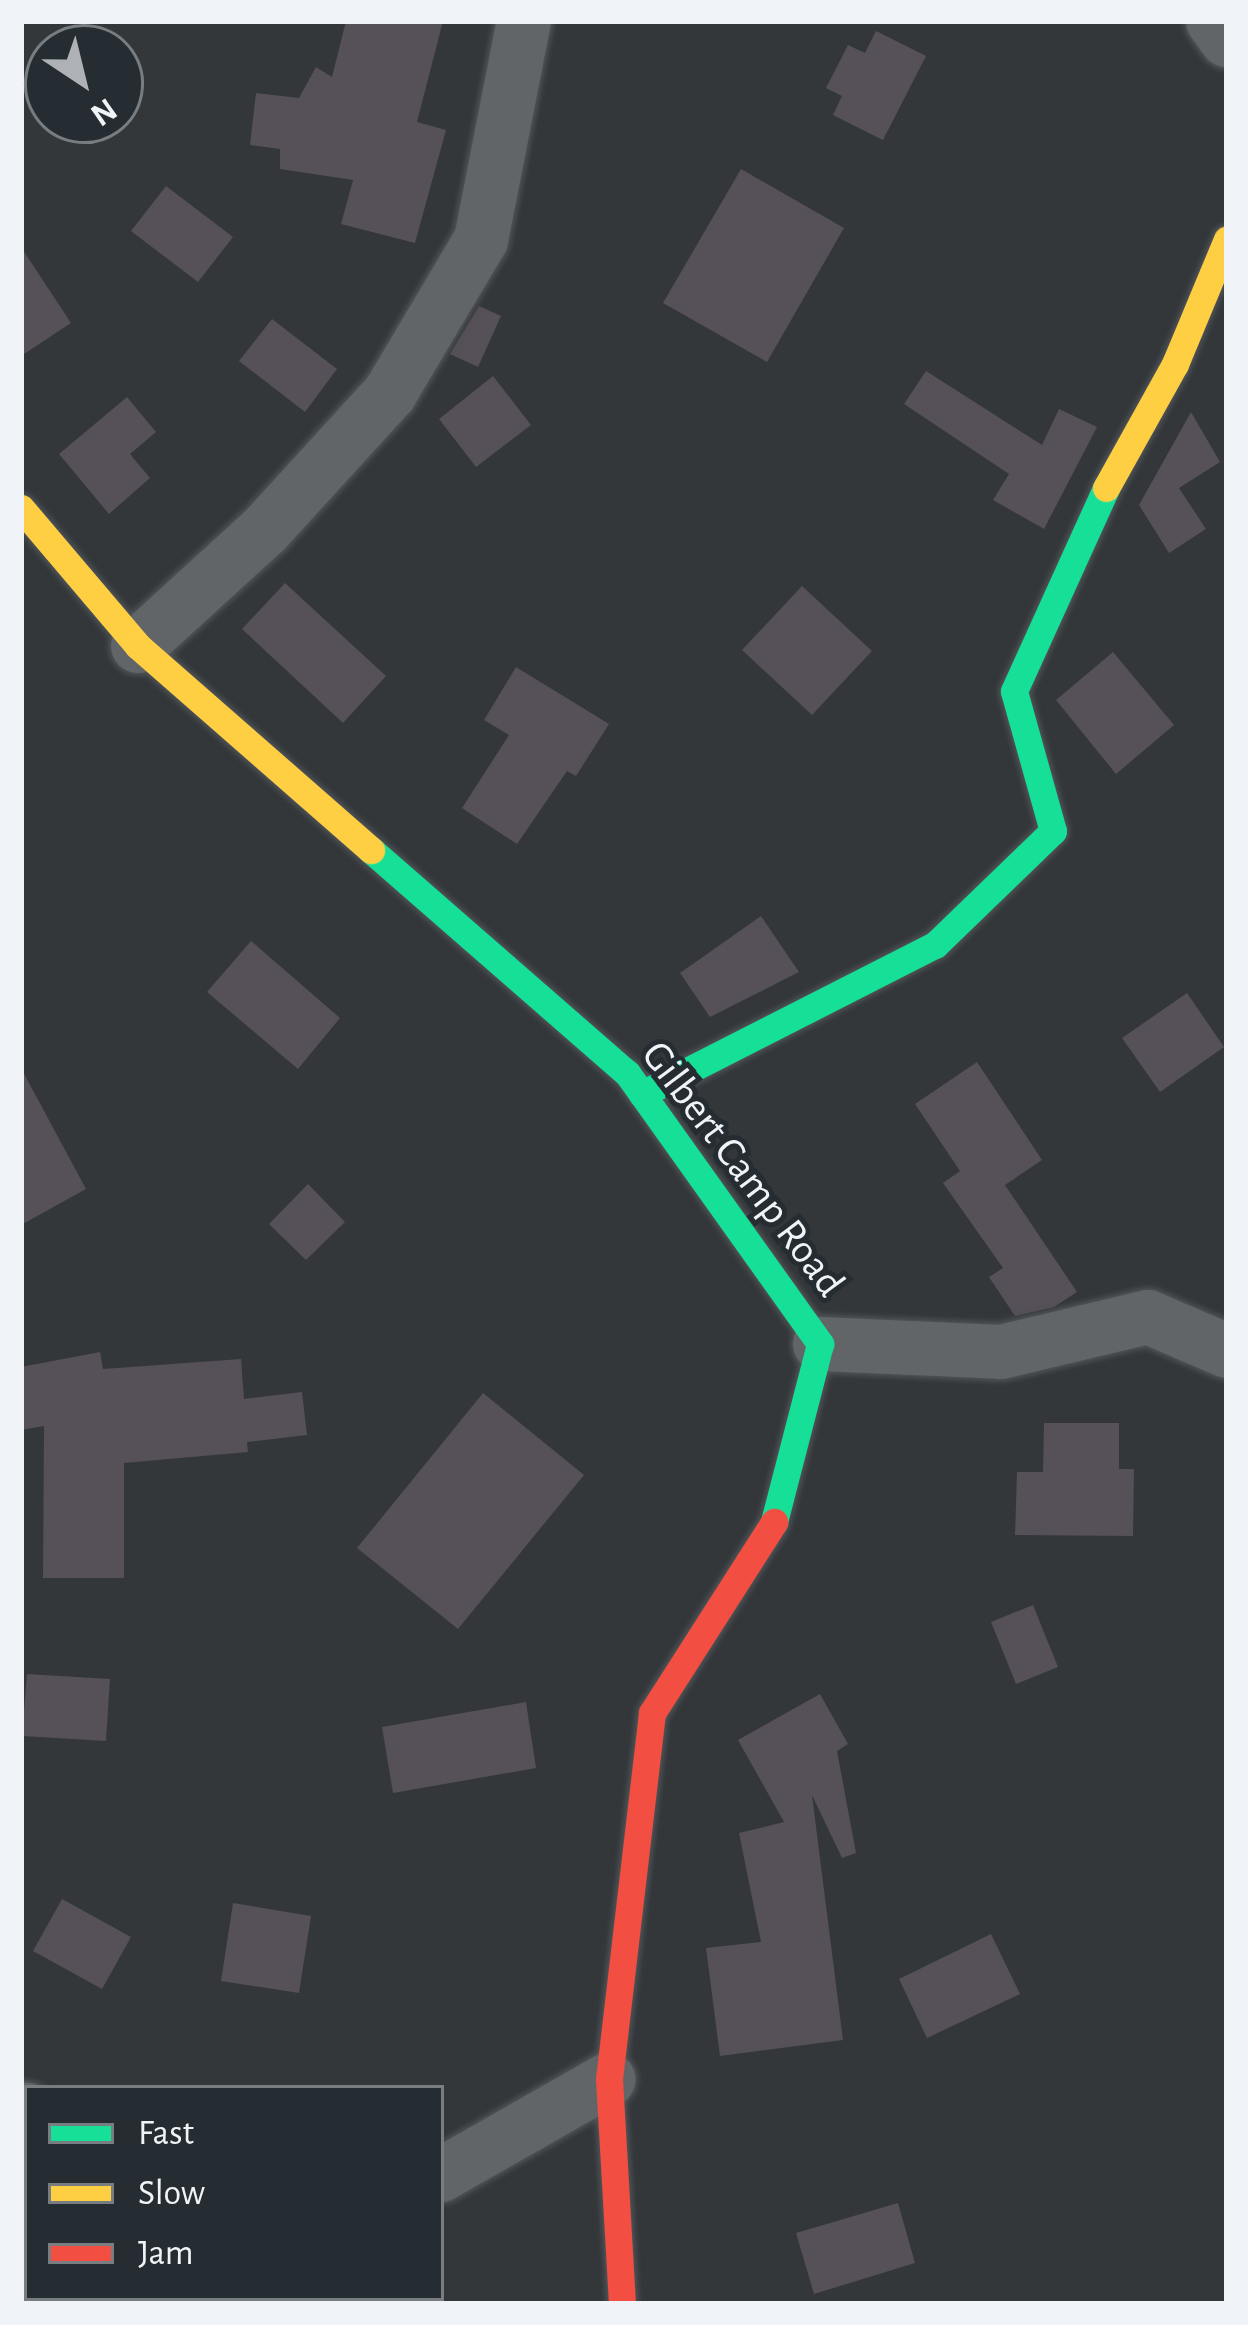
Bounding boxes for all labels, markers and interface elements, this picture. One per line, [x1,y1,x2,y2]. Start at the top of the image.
north arrow [24,24,144,144]
text: N [84,91,122,132]
street label: Gilbert Camp Road [631,1031,855,1307]
legend [24,2085,444,2301]
text: Fast [138,2115,194,2151]
text: Slow [138,2175,205,2211]
text: Jam [138,2235,194,2271]

